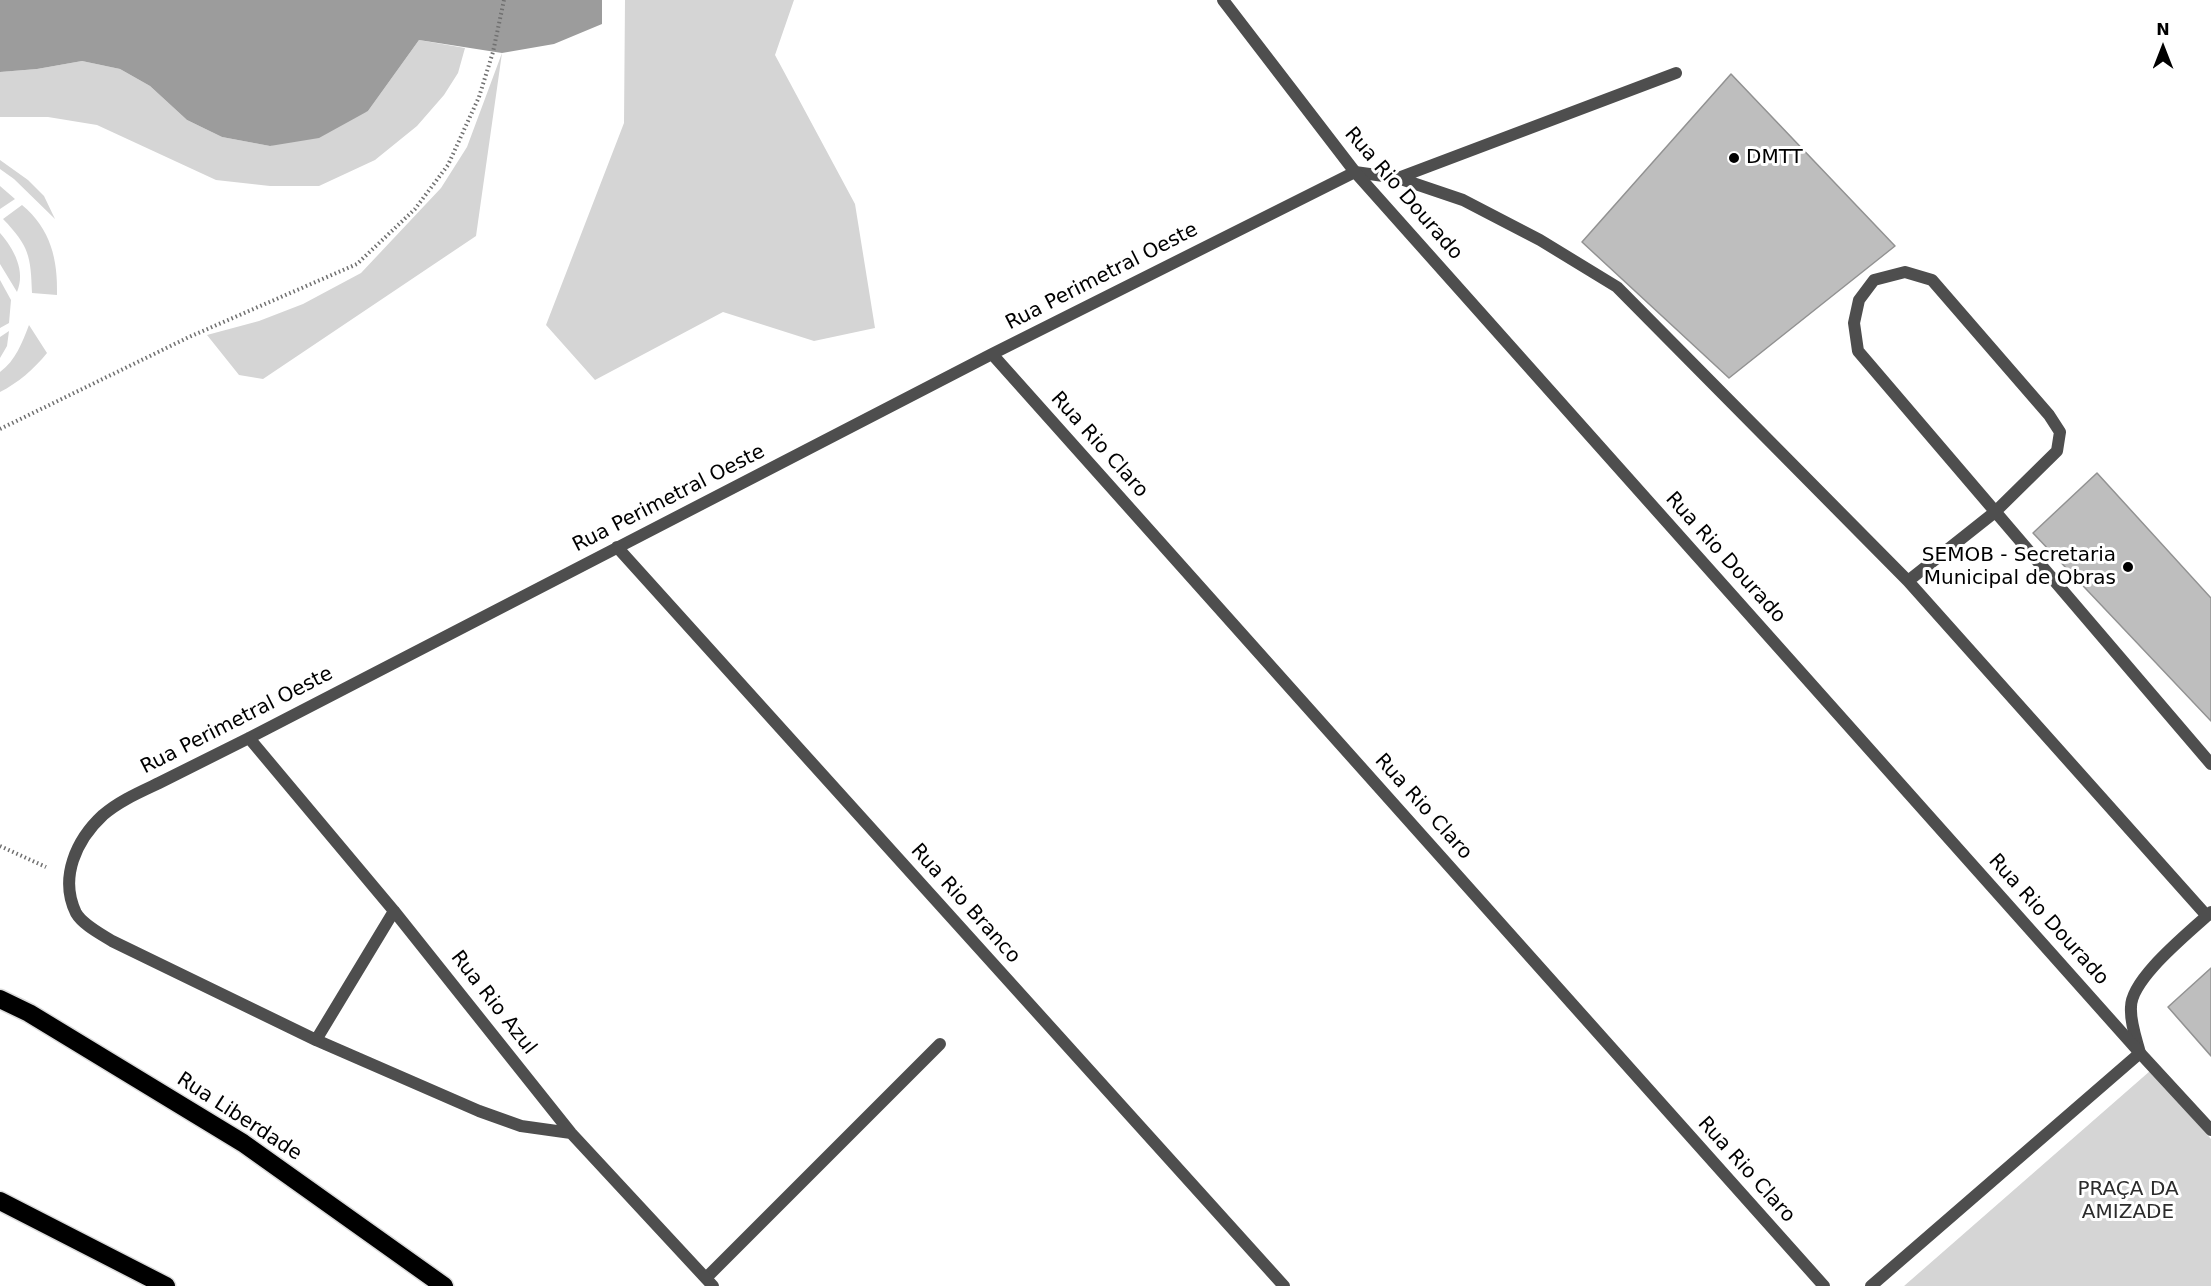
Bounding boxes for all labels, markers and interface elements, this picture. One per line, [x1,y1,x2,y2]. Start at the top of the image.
north arrow [2133,18,2193,78]
text: N [2156,20,2170,39]
street label: Rua Rio Dourado [1339,123,1467,265]
place label: DMTT [1746,146,1803,170]
marker: DMTT [1727,151,1741,165]
street label: Rua Perimetral Oeste [1002,218,1202,336]
street label: Rua Rio Claro [1045,387,1153,503]
street label: Rua Perimetral Oeste [569,440,769,558]
street label: Rua Rio Dourado [1660,488,1790,628]
place label: SEMOB - Secretaria Municipal de Obras [1922,544,2116,591]
marker: SEMOB - Secretaria Municipal de Obras [2121,560,2135,574]
street label: Rua Perimetral Oeste [137,662,337,780]
street label: Rua Rio Claro [1369,749,1477,865]
street label: Rua Rio Branco [905,839,1025,969]
street label: Rua Rio Dourado [1983,850,2113,990]
street label: Rua Rio Azul [445,946,541,1060]
street label: Rua Liberdade [172,1068,306,1166]
street label: Rua Rio Claro [1692,1112,1800,1228]
park label: PRAÇA DA AMIZADE [2077,1178,2179,1225]

